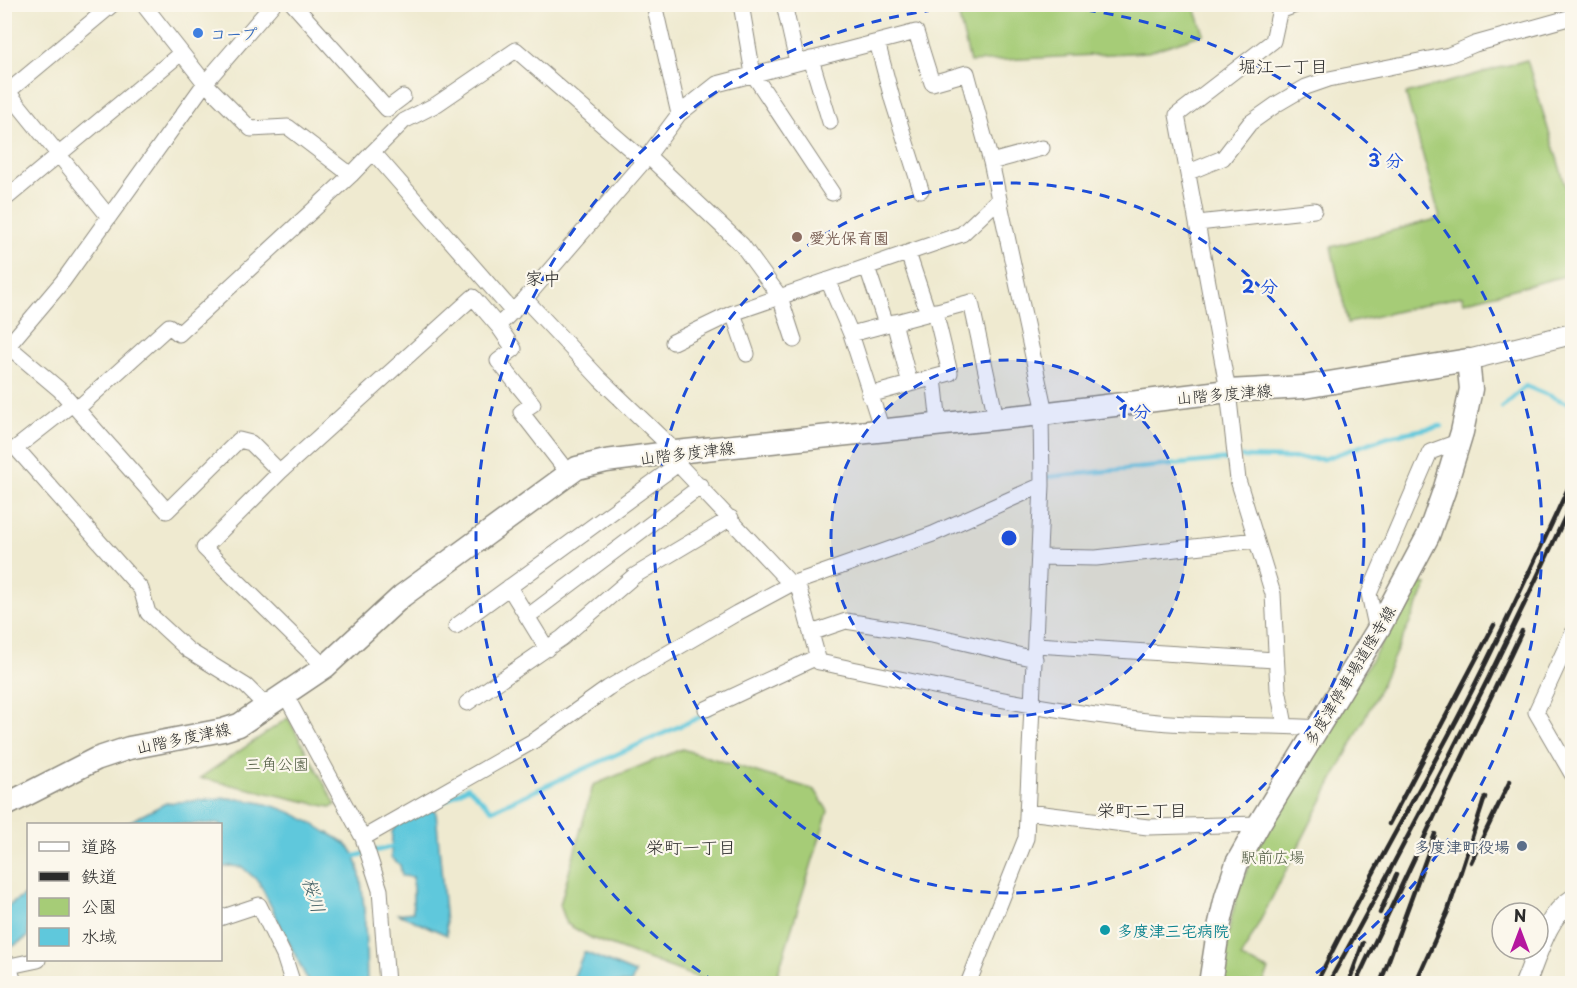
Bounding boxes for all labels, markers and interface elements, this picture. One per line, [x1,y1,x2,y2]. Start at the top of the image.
place label: コープ [210,21,257,45]
marker: コープ [191,26,205,40]
district label: 堀江一丁目 [1238,52,1328,79]
text: 3 分 [1368,146,1404,173]
place label: 愛光保育園 [809,225,889,249]
marker: 愛光保育園 [790,230,804,244]
district label: 家中 [525,264,561,291]
text: 2 分 [1242,272,1278,299]
street label: 山階多度津線 [1175,377,1273,409]
text: 1 分 [1119,397,1151,424]
street label: 山階多度津線 [638,434,736,470]
centre of rings [999,528,1019,548]
street label: 多度津停車場道隆寺線 [1298,600,1400,750]
street label: 山階多度津線 [134,715,232,759]
park label: 三角公園 [245,751,309,775]
district label: 栄町二丁目 [1097,796,1187,823]
legend [27,823,222,961]
text: 道路 [81,832,117,859]
district label: 栄町一丁目 [646,833,736,860]
place label: 多度津町役場 [1414,834,1510,858]
marker: 多度津町役場 [1515,839,1529,853]
park label: 駅前広場 [1241,844,1305,868]
text: 鉄道 [81,862,117,889]
water label: 桜川 [297,874,333,916]
text: 公園 [81,892,117,919]
north arrow [1490,901,1550,961]
text: N [1514,903,1526,927]
place label: 多度津三宅病院 [1117,918,1229,942]
text: 水域 [81,922,117,949]
marker: 多度津三宅病院 [1098,923,1112,937]

